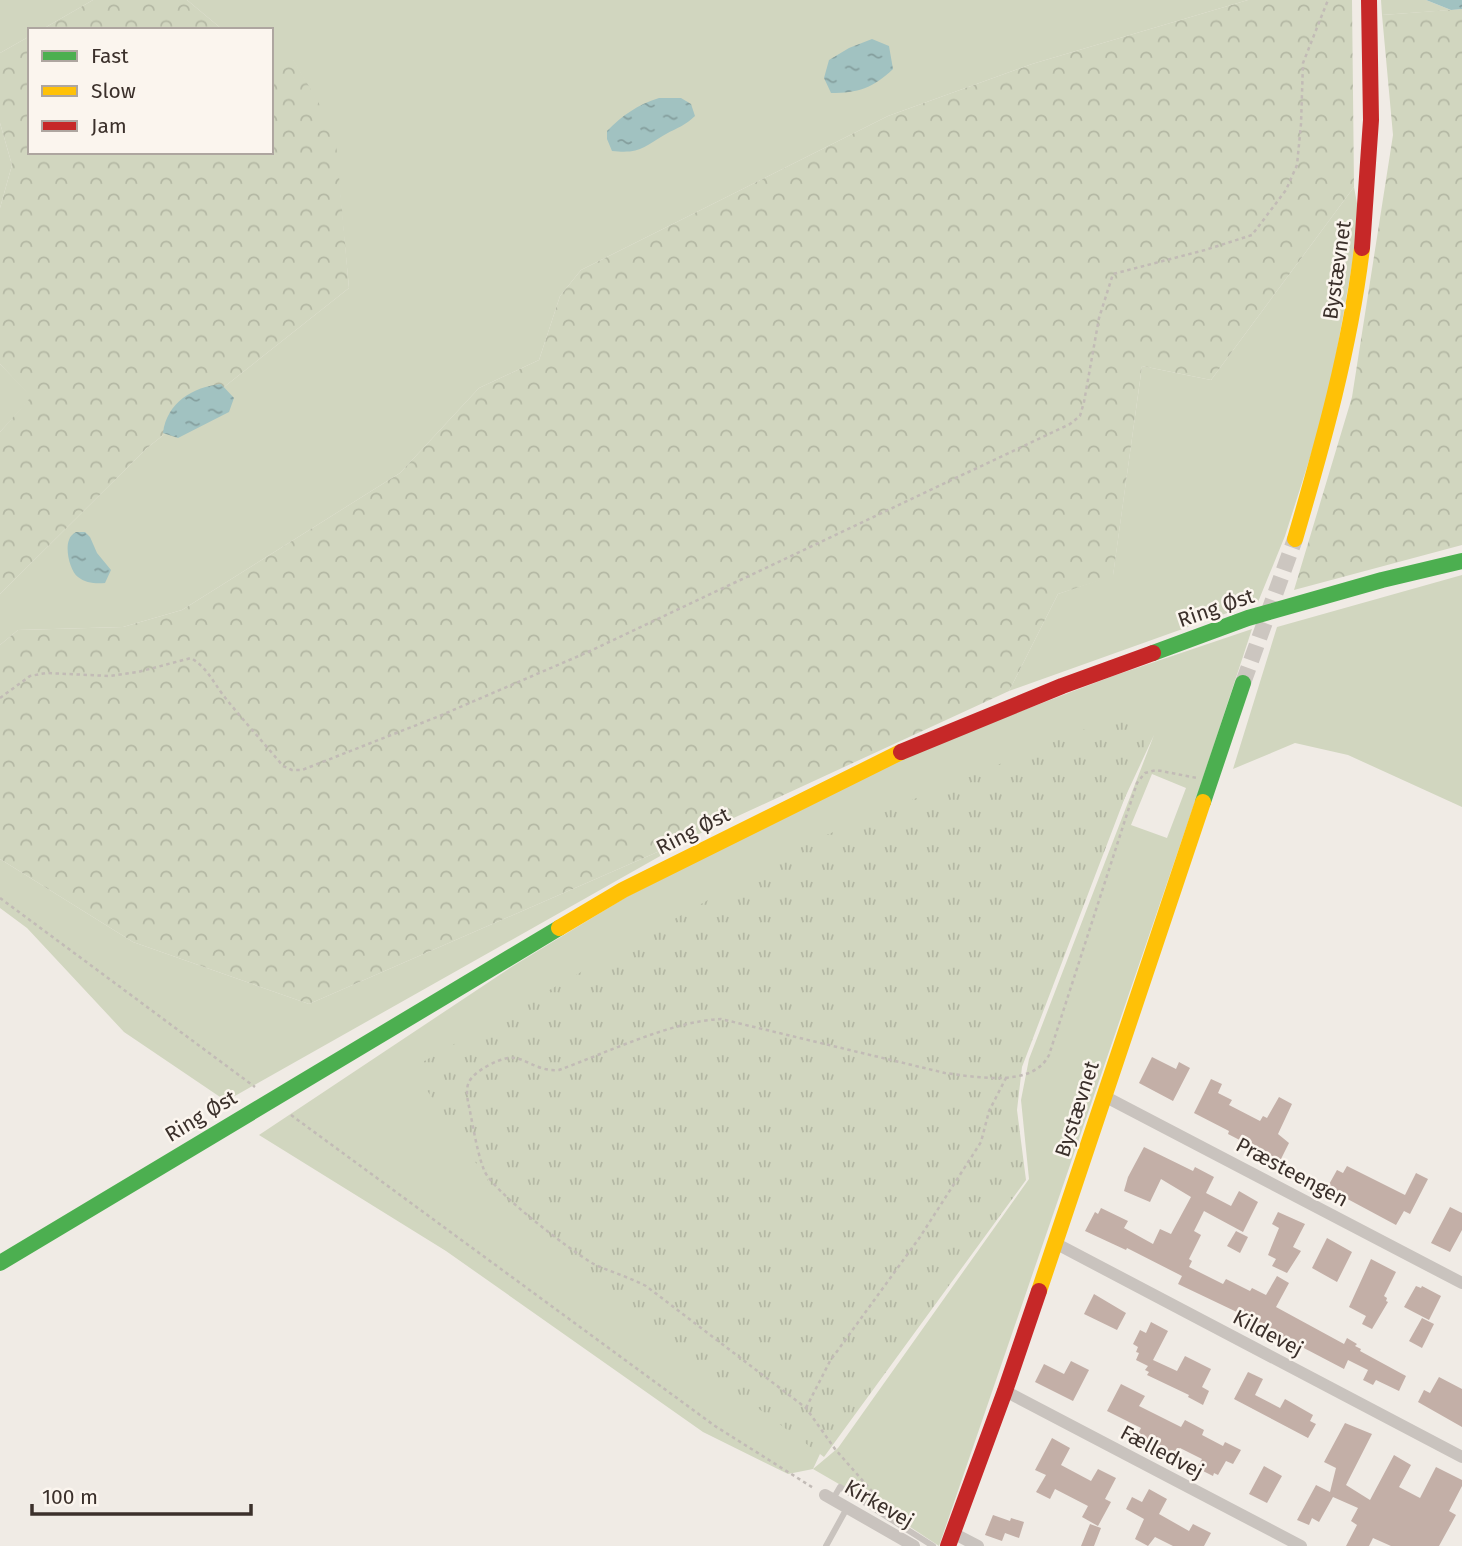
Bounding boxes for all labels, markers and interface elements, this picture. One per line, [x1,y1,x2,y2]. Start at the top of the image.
legend [28,28,273,154]
text: Fast [91,43,129,69]
text: Slow [91,78,136,104]
text: Jam [91,113,127,139]
street label: Bystævnet [1317,218,1357,321]
street label: Ring Øst [1174,583,1258,633]
street label: Ring Øst [652,801,735,861]
street label: Bystævnet [1049,1057,1105,1160]
street label: Ring Øst [160,1084,242,1148]
street label: Præsteengen [1231,1132,1353,1212]
street label: Kildevej [1228,1304,1308,1362]
street label: Fælledvej [1116,1419,1208,1485]
scale bar [32,1472,250,1516]
street label: Kirkevej [840,1474,918,1534]
text: 100 m [42,1484,98,1510]

